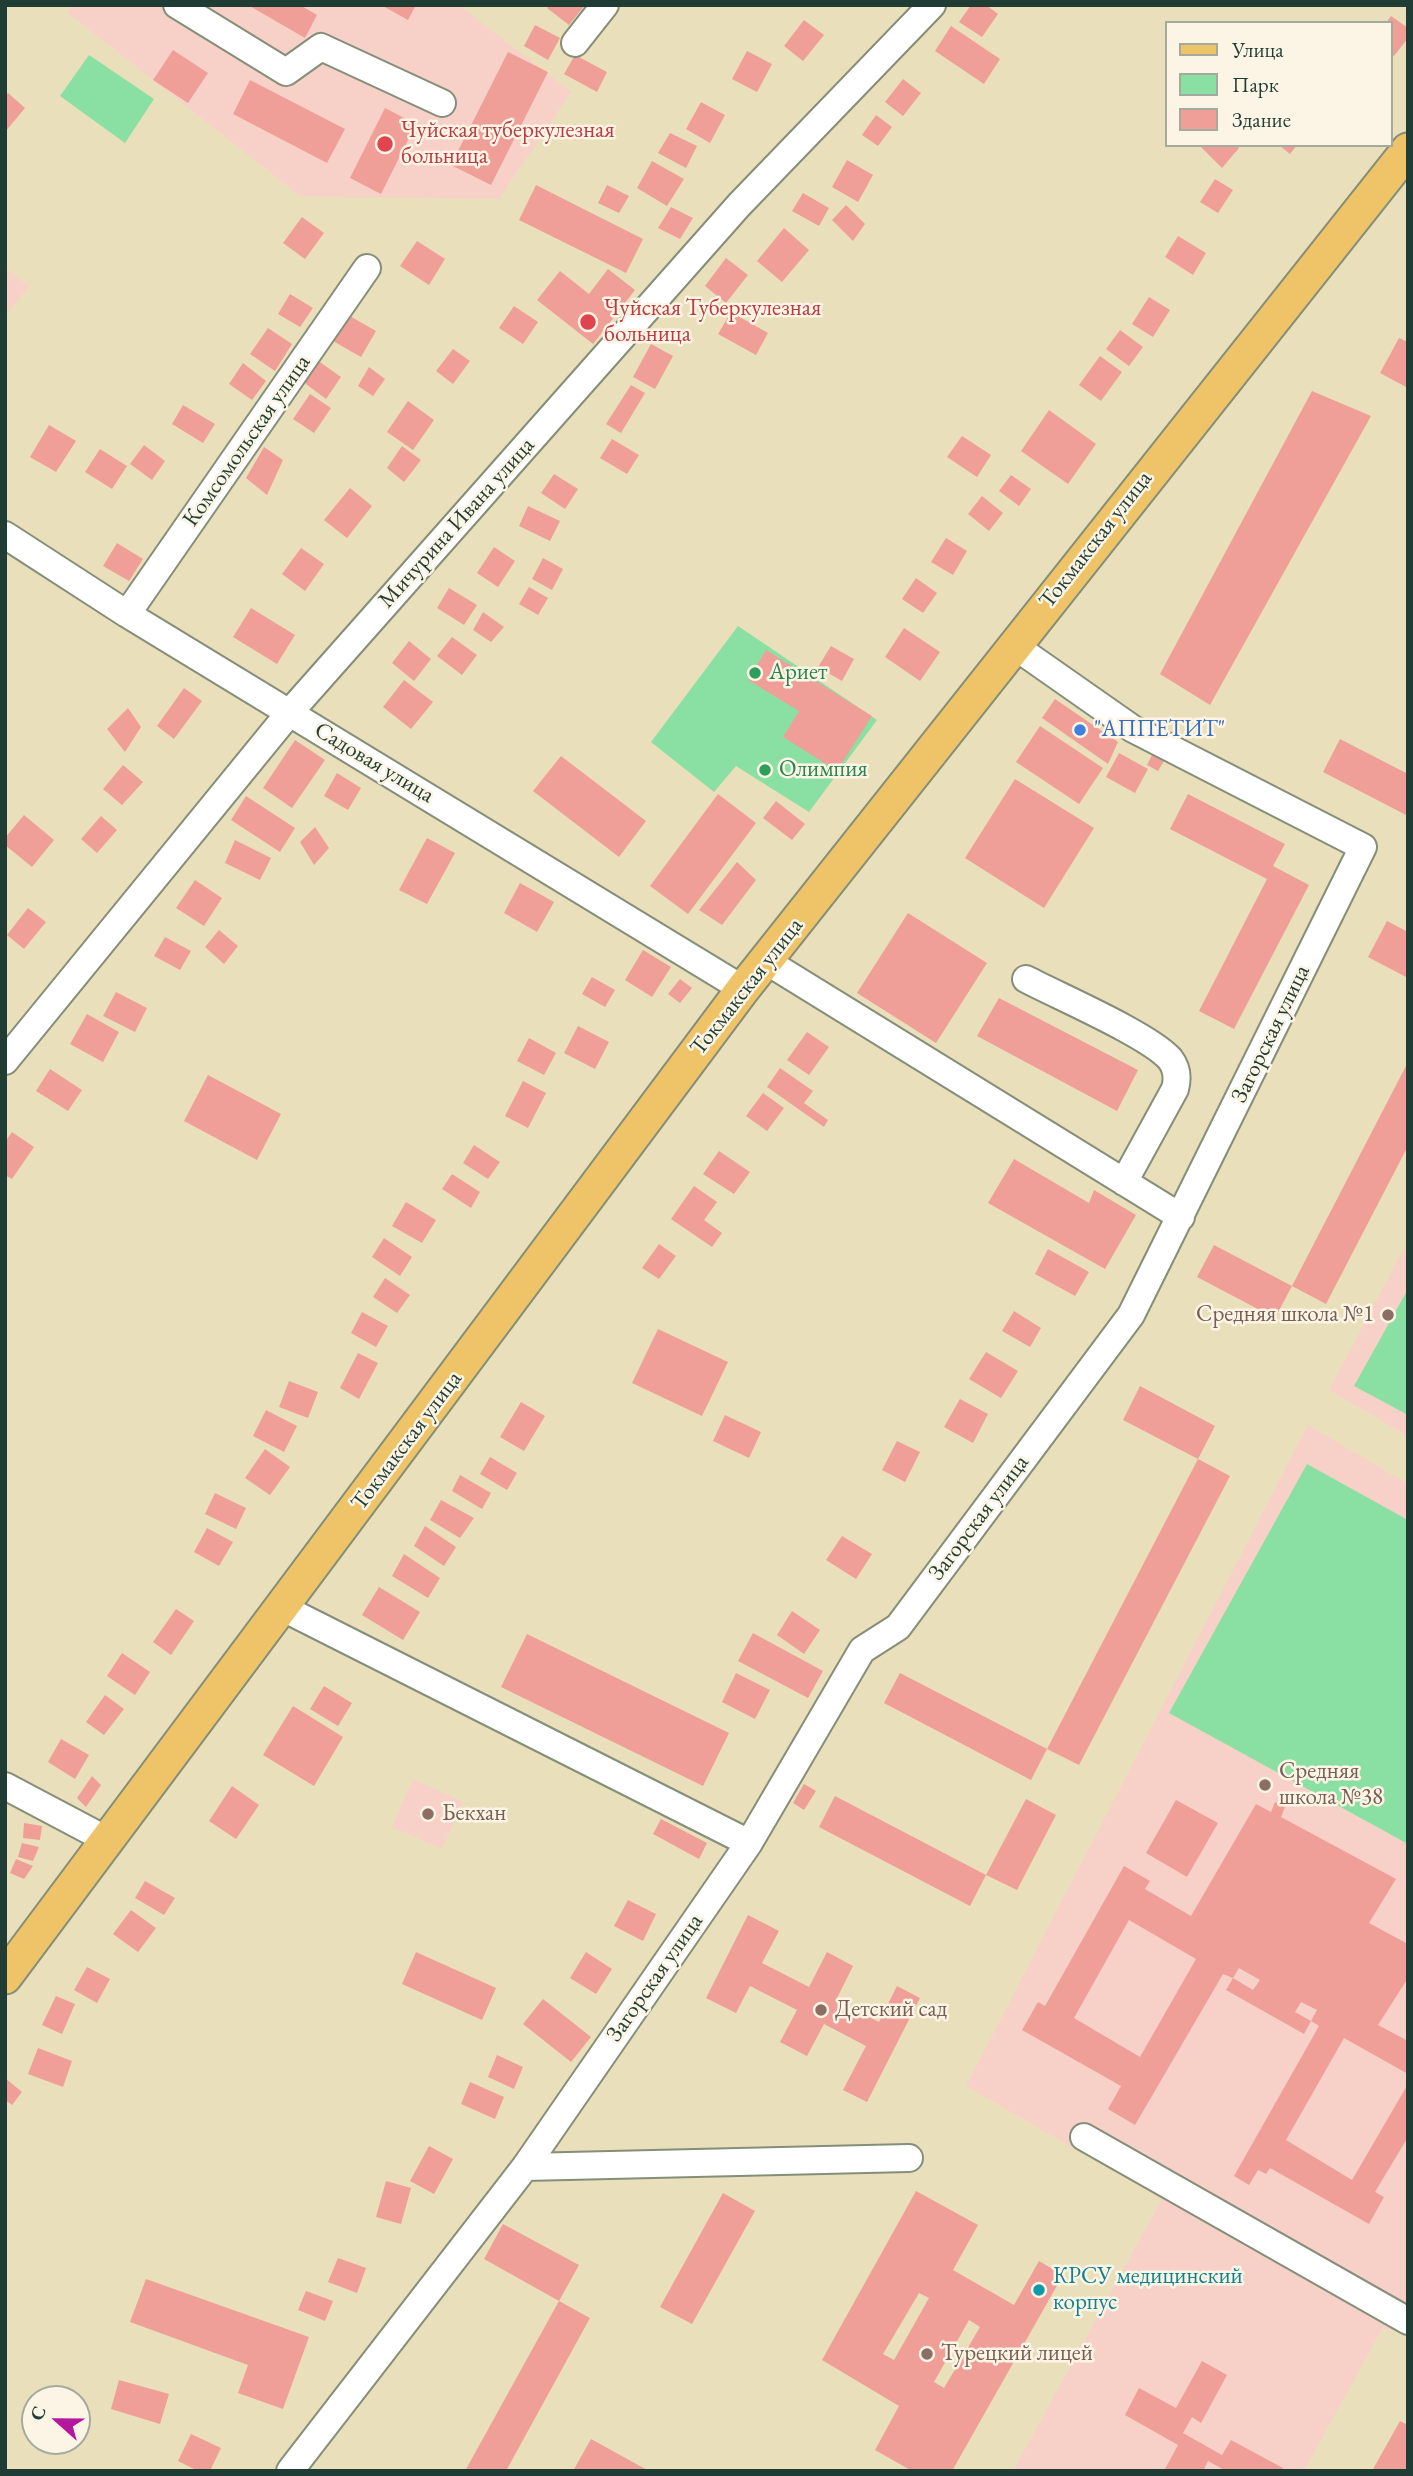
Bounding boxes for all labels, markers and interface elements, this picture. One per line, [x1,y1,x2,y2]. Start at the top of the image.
legend [1164,21,1392,147]
text: Улица [1232,36,1284,63]
text: Парк [1232,71,1279,98]
text: Здание [1232,106,1291,133]
place label: Чуйская туберкулезная больница [401,117,615,171]
marker: Чуйская туберкулезная больница [375,134,395,154]
place label: Чуйская Туберкулезная больница [604,295,821,349]
marker: Чуйская Туберкулезная больница [578,312,598,332]
street label: Комсомольская улица [177,350,317,532]
street label: Мичурина Ивана улица [373,432,541,614]
street label: Токмакская улица [1034,466,1158,614]
place label: Ариет [769,659,827,687]
marker: Ариет [747,665,763,681]
street label: Садовая улица [309,716,439,810]
place label: "АППЕТИТ" [1094,716,1225,744]
marker: "АППЕТИТ" [1072,722,1088,738]
place label: Олимпия [779,756,868,784]
marker: Олимпия [757,762,773,778]
street label: Токмакская улица [685,913,809,1061]
street label: Загорская улица [1226,961,1316,1107]
place label: Средняя школа №1 [1196,1301,1374,1329]
marker: Средняя школа №1 [1380,1307,1396,1323]
street label: Токмакская улица [346,1366,468,1516]
street label: Загорская улица [923,1450,1035,1586]
place label: Средняя школа №38 [1279,1758,1383,1812]
marker: Средняя школа №38 [1257,1777,1273,1793]
place label: Бекхан [442,1800,506,1828]
marker: Бекхан [420,1806,436,1822]
street label: Загорская улица [601,1909,709,2047]
place label: Детский сад [835,1996,947,2024]
marker: Детский сад [813,2002,829,2018]
place label: КРСУ медицинский корпус [1053,2263,1243,2317]
marker: КРСУ медицинский корпус [1031,2282,1047,2298]
place label: Турецкий лицей [941,2340,1093,2368]
marker: Турецкий лицей [919,2346,935,2362]
north arrow [21,2385,91,2455]
text: С [24,2402,52,2424]

